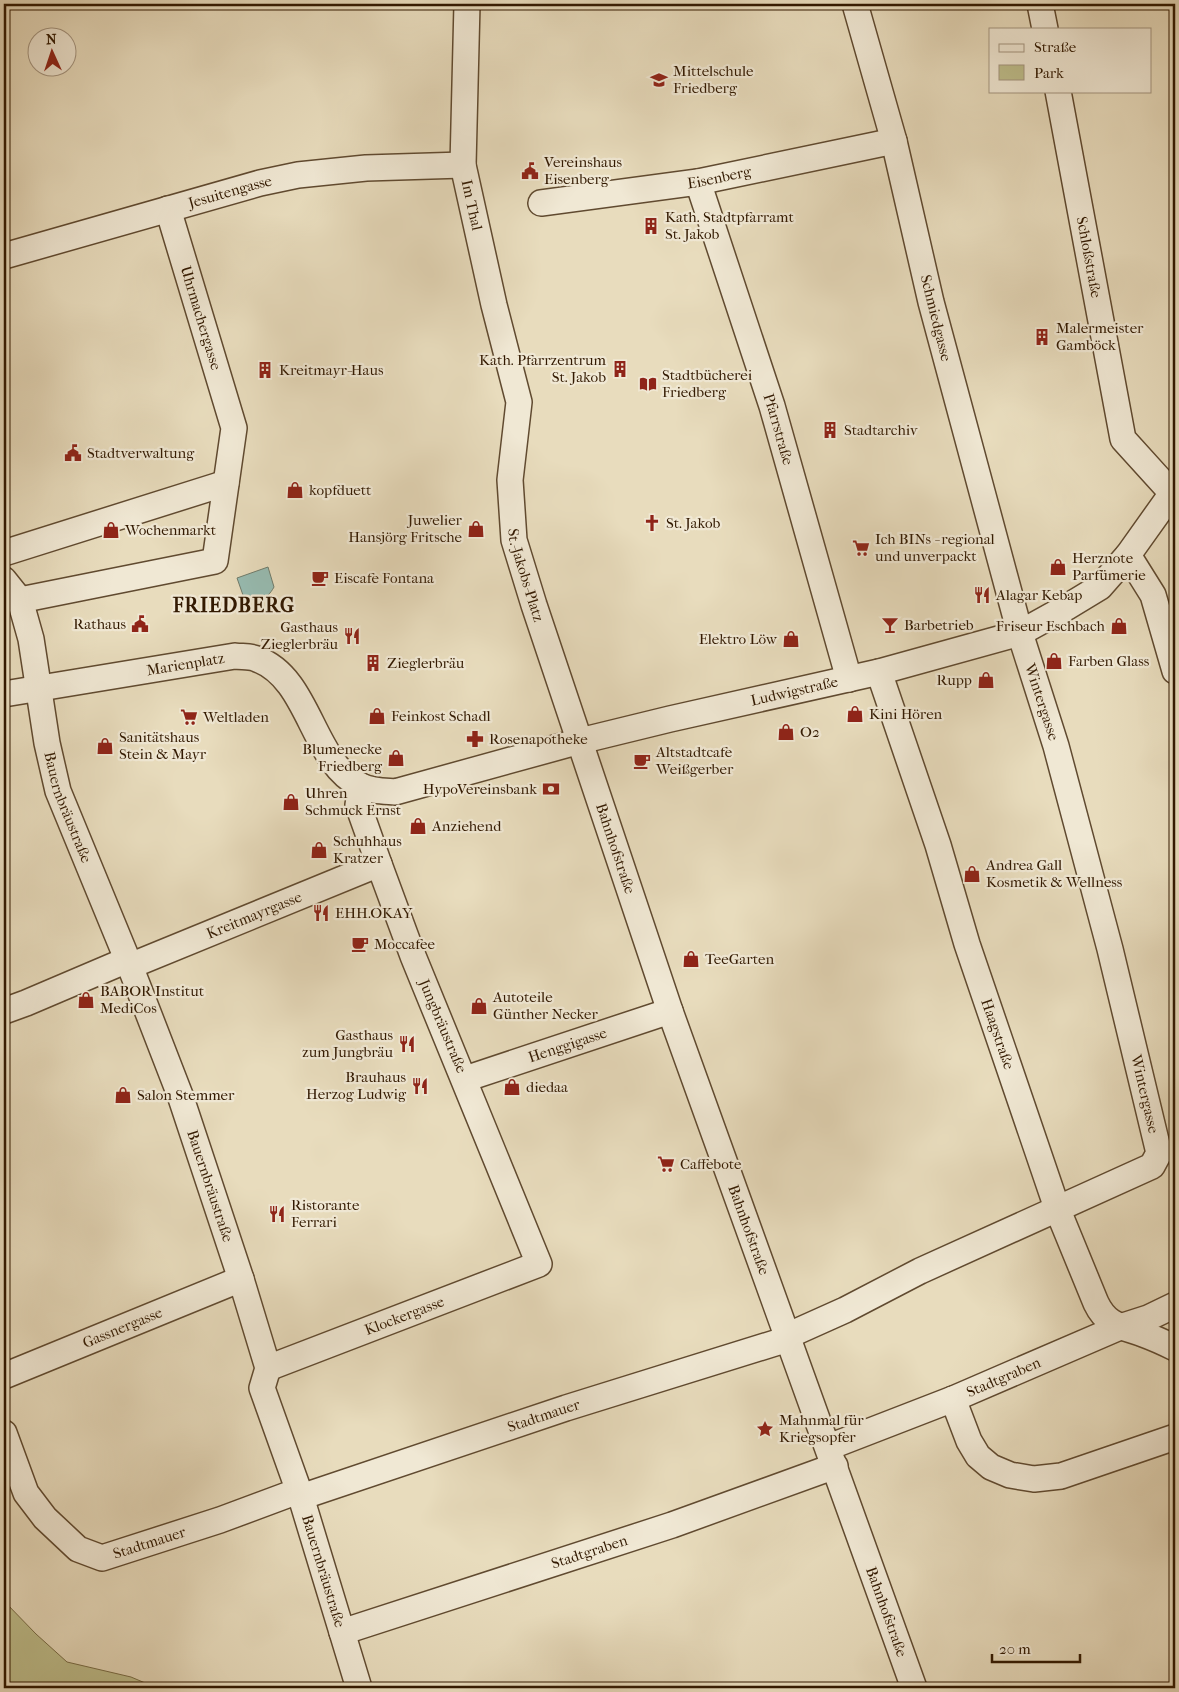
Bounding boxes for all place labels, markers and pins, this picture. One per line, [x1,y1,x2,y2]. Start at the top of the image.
place label: Mittelschule Friedberg [673,62,754,97]
school or university icon: Mittelschule Friedberg [649,70,669,90]
place label: Vereinshaus Eisenberg [543,153,622,188]
public building icon: Vereinshaus Eisenberg [520,161,540,181]
place label: Kath. Stadtpfarramt St. Jakob [665,208,794,243]
building icon: Kath. Stadtpfarramt St. Jakob [641,216,661,236]
place label: Malermeister Gamböck [1056,319,1144,354]
building icon: Malermeister Gamböck [1032,327,1052,347]
place label: Kath. Pfarrzentrum St. Jakob [479,351,607,386]
building icon: Kath. Pfarrzentrum St. Jakob [610,359,630,379]
building icon: Kreitmayr-Haus [255,360,275,380]
place label: Kreitmayr-Haus [279,361,384,379]
place label: Stadtbücherei Friedberg [662,366,753,401]
library icon: Stadtbücherei Friedberg [638,374,658,394]
building icon: Stadtarchiv [820,420,840,440]
place label: Stadtarchiv [844,421,918,439]
public building icon: Stadtverwaltung [63,443,83,463]
place label: Stadtverwaltung [87,444,195,462]
shop icon: kopfduett [285,480,305,500]
place label: kopfduett [309,481,372,499]
place label: Juwelier Hansjörg Fritsche [348,511,463,546]
church icon: St. Jakob [642,513,662,533]
place label: St. Jakob [666,514,720,532]
shop icon: Juwelier Hansjörg Fritsche [466,519,486,539]
shop icon: Wochenmarkt [101,520,121,540]
place label: Wochenmarkt [124,521,217,539]
place label: Ich BINs - regional und unverpackt [874,530,995,565]
supermarket icon: Ich BINs - regional und unverpackt [851,538,871,558]
place label: Herznote Parfümerie [1072,549,1146,584]
shop icon: Herznote Parfümerie [1048,557,1068,577]
cafe icon: Eiscafe Fontana [310,568,330,588]
place label: Eiscafe Fontana [334,569,435,587]
restaurant icon: Alagar Kebap [972,585,992,605]
place label: Alagar Kebap [995,586,1082,604]
public building icon: Rathaus [130,614,150,634]
place label: Rathaus [73,615,126,633]
bar icon: Barbetrieb [880,615,900,635]
place label: Barbetrieb [904,616,974,634]
shop icon: Friseur Eschbach [1109,616,1129,636]
place label: Friseur Eschbach [996,617,1106,635]
place label: Gasthaus Zieglerbräu [261,618,339,653]
restaurant icon: Gasthaus Zieglerbräu [342,626,362,646]
shop icon: Elektro Löw [781,629,801,649]
place label: Elektro Löw [699,630,778,648]
shop icon: Farben Glass [1044,651,1064,671]
place label: Farben Glass [1068,652,1150,670]
building icon: Zieglerbräu [363,653,383,673]
place label: Zieglerbräu [387,654,465,672]
shop icon: Rupp [976,670,996,690]
place label: Rupp [937,671,972,689]
shop icon: Kini Hören [845,704,865,724]
place label: Kini Hören [869,705,943,723]
shop icon: Feinkost Schadl [367,706,387,726]
supermarket icon: Weltladen [179,707,199,727]
place label: Feinkost Schadl [391,707,491,725]
place label: Weltladen [202,708,269,726]
shop icon: O2 [776,722,796,742]
place label: O2 [800,723,820,741]
place label: Sanitätshaus Stein & Mayr [119,728,207,763]
pharmacy icon: Rosenapotheke [465,729,485,749]
place label: Rosenapotheke [489,730,588,748]
shop icon: Sanitätshaus Stein & Mayr [95,736,115,756]
place label: Blumenecke Friedberg [302,740,383,775]
place label: Altstadtcafe Weißgerber [655,743,734,778]
shop icon: Blumenecke Friedberg [386,748,406,768]
cafe icon: Altstadtcafe Weißgerber [632,751,652,771]
bank icon: HypoVereinsbank [541,779,561,799]
place label: HypoVereinsbank [423,780,537,798]
place label: Uhren Schmuck Ernst [305,784,402,819]
shop icon: Uhren Schmuck Ernst [281,792,301,812]
shop icon: Anziehend [408,816,428,836]
place label: Anziehend [431,817,502,835]
place label: Schuhhaus Kratzer [333,832,402,867]
shop icon: Schuhhaus Kratzer [309,840,329,860]
place label: Andrea Gall Kosmetik & Wellness [985,856,1123,891]
shop icon: Andrea Gall Kosmetik & Wellness [962,864,982,884]
restaurant icon: EHH.OKAY [311,903,331,923]
place label: EHH.OKAY [335,904,413,922]
cafe icon: Moccafee [350,934,370,954]
place label: Moccafee [374,935,435,953]
shop icon: TeeGarten [681,949,701,969]
place label: TeeGarten [705,950,774,968]
place label: BABOR Institut MediCos [100,982,205,1017]
place label: Autoteile Günther Necker [492,988,598,1023]
shop icon: BABOR Institut MediCos [76,990,96,1010]
shop icon: Autoteile Günther Necker [469,996,489,1016]
place label: Gasthaus zum Jungbräu [302,1026,393,1061]
restaurant icon: Gasthaus zum Jungbräu [397,1034,417,1054]
place label: Brauhaus Herzog Ludwig [306,1068,407,1103]
restaurant icon: Brauhaus Herzog Ludwig [410,1076,430,1096]
shop icon: diedaa [502,1077,522,1097]
place label: diedaa [526,1078,569,1096]
shop icon: Salon Stemmer [113,1085,133,1105]
place label: Salon Stemmer [137,1086,235,1104]
supermarket icon: Caffebote [656,1154,676,1174]
place label: Caffebote [680,1155,742,1173]
place label: Ristorante Ferrari [291,1196,360,1231]
restaurant icon: Ristorante Ferrari [267,1204,287,1224]
place label: Mahnmal für Kriegsopfer [779,1411,864,1446]
place icon: Mahnmal für Kriegsopfer [755,1419,775,1439]

